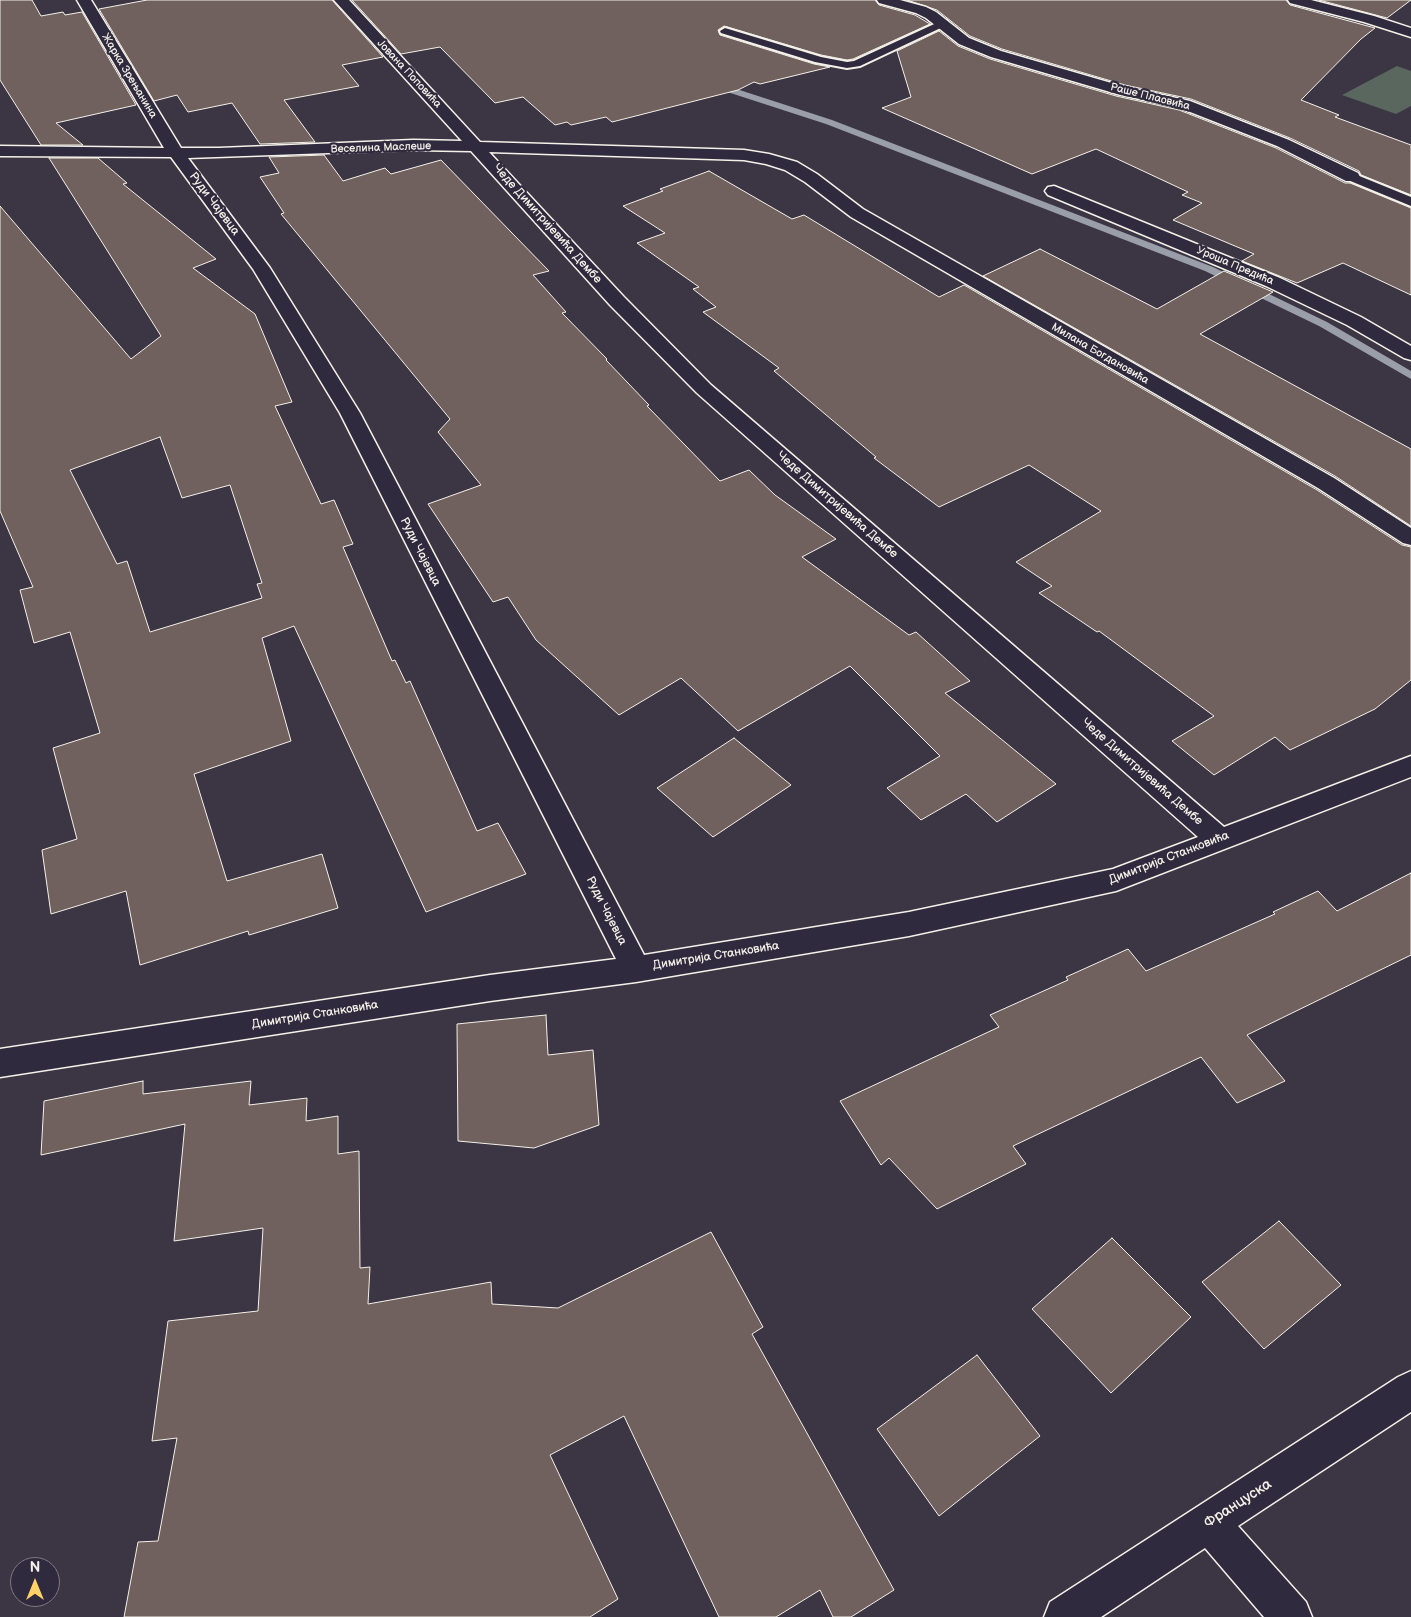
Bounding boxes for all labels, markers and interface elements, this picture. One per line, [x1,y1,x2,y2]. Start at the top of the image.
street label: Жарка Зрењанина [98,31,160,121]
street label: Јована Поповића [374,37,444,111]
street label: Раше Плаовића [1109,81,1191,113]
street label: Веселина Маслеше [330,140,432,156]
street label: Чеде Димитријевића Дембе [490,161,604,287]
street label: Руди Чајевца [186,170,242,238]
street label: Уроша Предића [1194,244,1276,288]
street label: Милана Богдановића [1049,321,1151,387]
street label: Чеде Димитријевића Дембе [773,448,901,562]
street label: Руди Чајевца [396,515,444,589]
street label: Чеде Димитријевића Дембе [1078,715,1206,829]
street label: Димитрија Станковића [1107,828,1231,888]
street label: Руди Чајевца [582,874,630,948]
street label: Димитрија Станковића [652,939,780,973]
street label: Димитрија Станковића [251,998,379,1032]
street label: Француска [1201,1475,1275,1533]
north arrow [10,1557,60,1607]
text: N [30,1559,40,1576]

